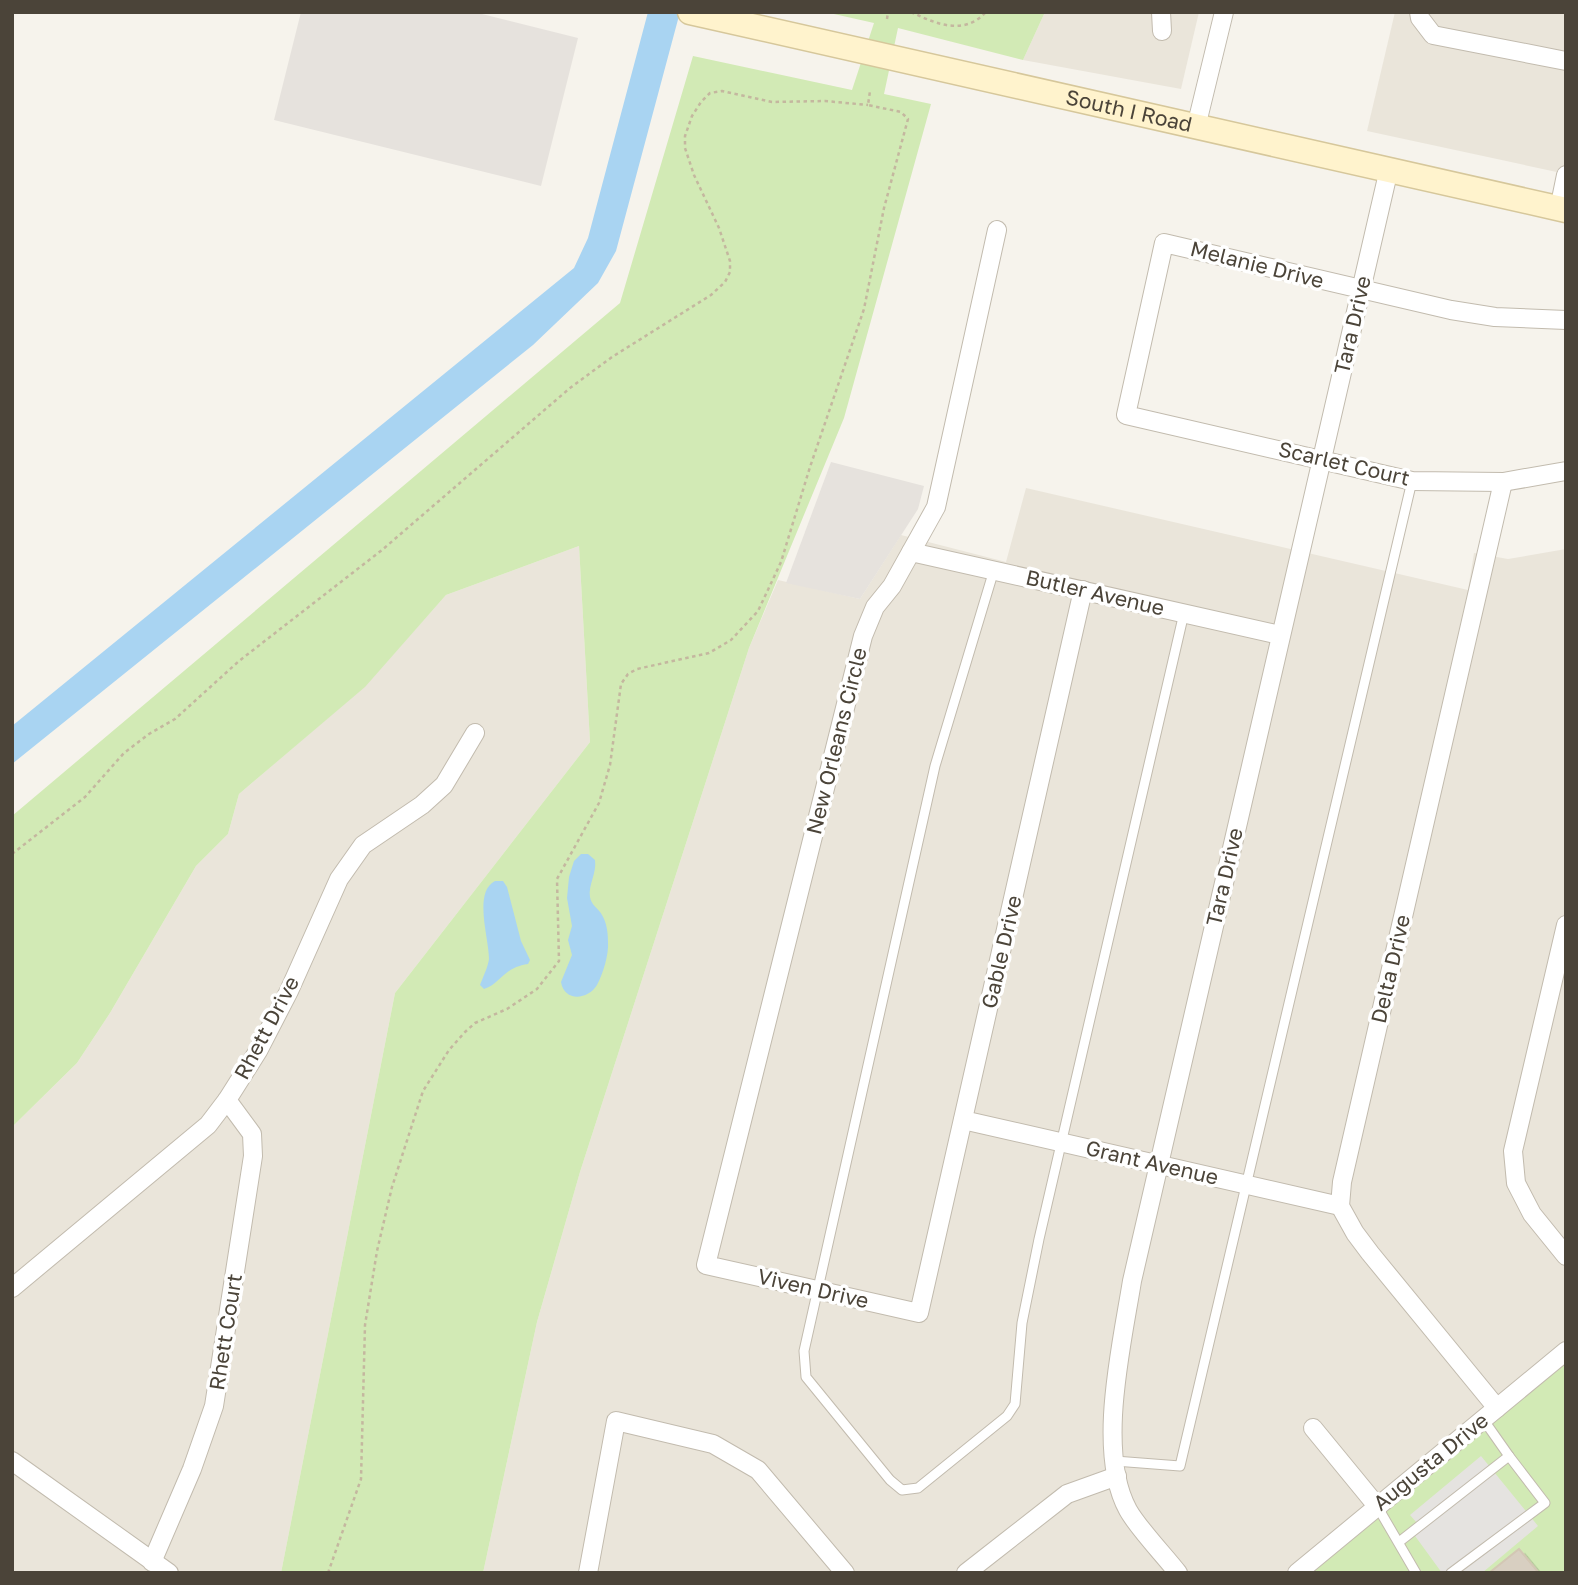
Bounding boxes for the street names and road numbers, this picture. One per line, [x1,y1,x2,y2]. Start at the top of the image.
street label: South I Road [1064,83,1195,137]
street label: Melanie Drive [1188,235,1327,293]
street label: Tara Drive [1328,273,1376,376]
street label: Scarlet Court [1276,435,1412,491]
street label: Butler Avenue [1023,563,1167,621]
street label: New Orleans Circle [800,645,872,837]
street label: Tara Drive [1200,825,1248,928]
street label: Gable Drive [975,893,1027,1011]
street label: Delta Drive [1365,912,1415,1026]
street label: Rhett Drive [228,971,304,1084]
street label: Grant Avenue [1083,1134,1221,1190]
street label: Viven Drive [755,1263,871,1313]
street label: Rhett Court [203,1272,247,1392]
street label: Augusta Drive [1368,1407,1493,1516]

